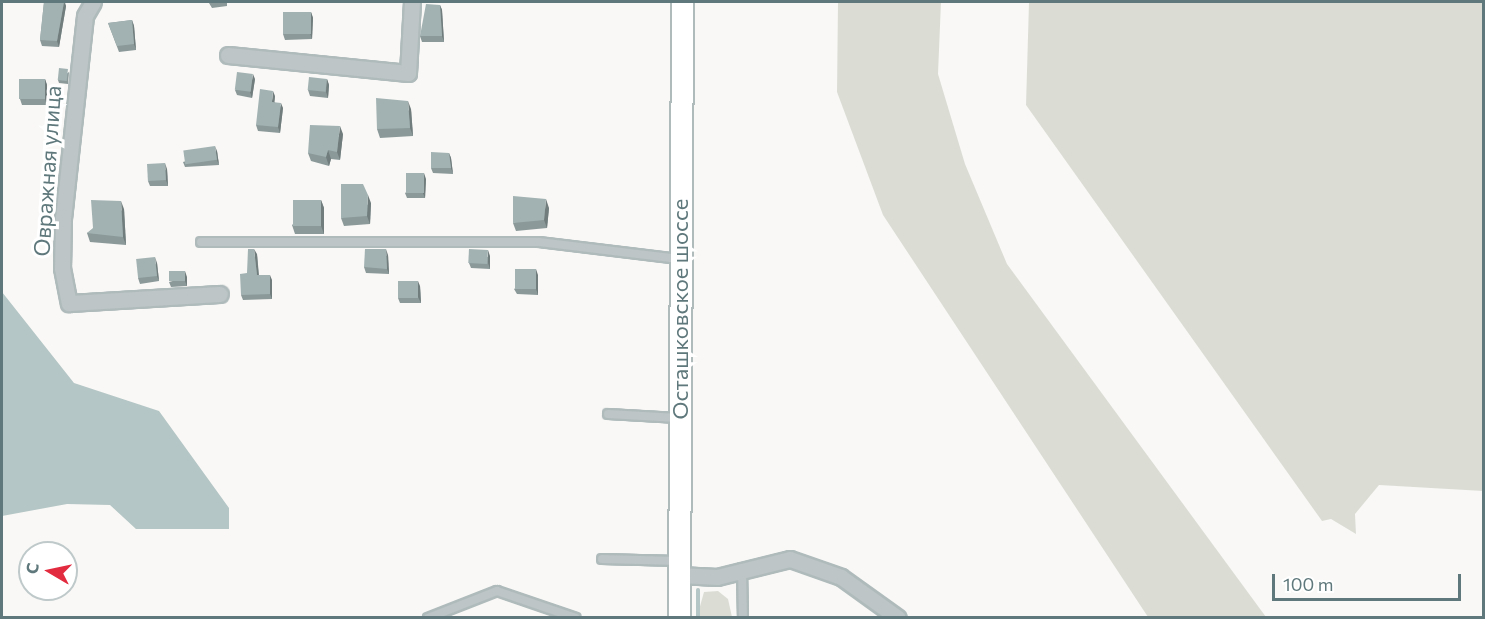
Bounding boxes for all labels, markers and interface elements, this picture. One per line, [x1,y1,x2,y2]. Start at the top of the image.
street label: Овражная улица [28,85,66,257]
street label: Осташковское шоссе [667,199,693,419]
north arrow [18,541,78,601]
text: С [21,562,42,575]
scale bar [1275,562,1464,600]
text: 100 m [1283,573,1333,595]

